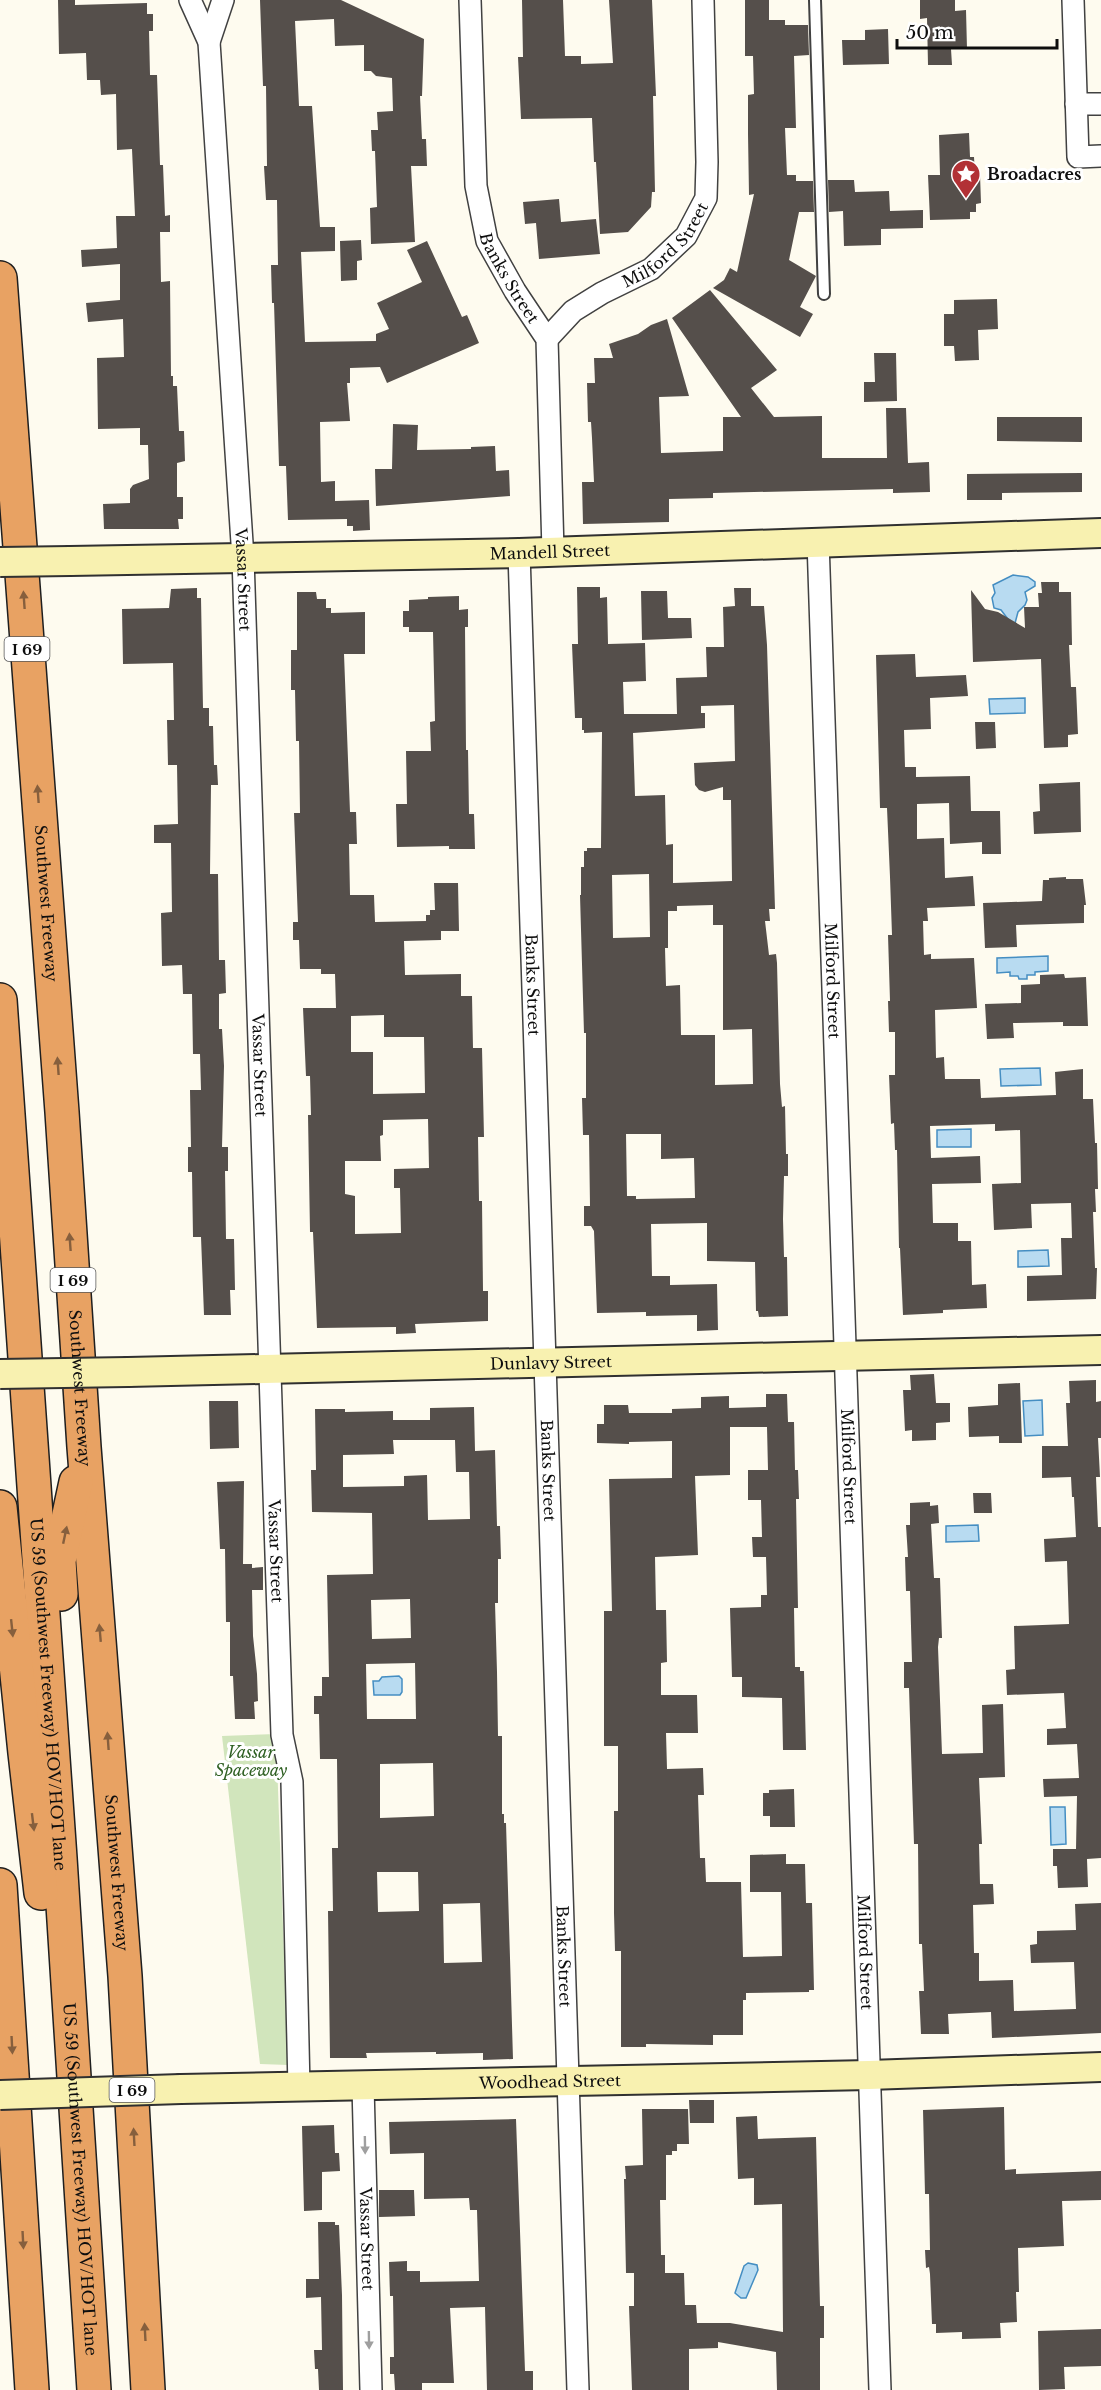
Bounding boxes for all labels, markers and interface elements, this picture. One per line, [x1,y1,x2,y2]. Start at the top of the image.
scale bar [897,12,1058,50]
text: 50 m [906,22,954,44]
place icon: Broadacres [950,158,982,200]
place label: Broadacres [987,164,1081,184]
street label: Milford Street [619,199,712,292]
street label: Banks Street [476,231,544,327]
street label: Vassar Street [231,527,255,632]
street label: Mandell Street [489,540,610,564]
one-way arrow [19,590,29,609]
road number: I 69 [4,637,50,661]
one-way arrow [33,785,43,804]
street label: Southwest Freeway [31,824,62,983]
street label: Milford Street [821,922,845,1039]
street label: Banks Street [521,933,545,1036]
street label: Vassar Street [248,1013,272,1117]
one-way arrow [54,1057,63,1076]
one-way arrow [66,1233,75,1252]
road number: I 69 [50,1268,96,1292]
street label: Southwest Freeway [65,1309,96,1468]
street label: Dunlavy Street [490,1351,612,1374]
street label: Milford Street [837,1408,861,1525]
street label: Banks Street [537,1419,560,1522]
street label: Vassar Street [264,1498,288,1603]
street label: US 59 (Southwest Freeway) HOV/HOT lane [26,1517,71,1871]
one-way arrow [61,1525,70,1544]
one-way arrow [7,1618,17,1637]
one-way arrow [95,1623,104,1642]
one-way arrow [103,1731,113,1750]
park label: Vassar Spaceway [215,1742,288,1780]
street label: Southwest Freeway [101,1794,133,1953]
one-way arrow [28,1812,38,1831]
street label: Milford Street [853,1894,877,2011]
street label: Banks Street [552,1905,576,2008]
street label: US 59 (Southwest Freeway) HOV/HOT lane [59,2002,102,2356]
one-way arrow [7,2035,16,2054]
street label: Woodhead Street [478,2070,621,2093]
road number: I 69 [110,2078,154,2102]
one-way arrow [130,2127,139,2146]
one-way arrow [360,2135,369,2154]
street label: Vassar Street [356,2186,378,2291]
one-way arrow [18,2230,28,2249]
one-way arrow [140,2322,150,2341]
one-way arrow [365,2330,374,2349]

